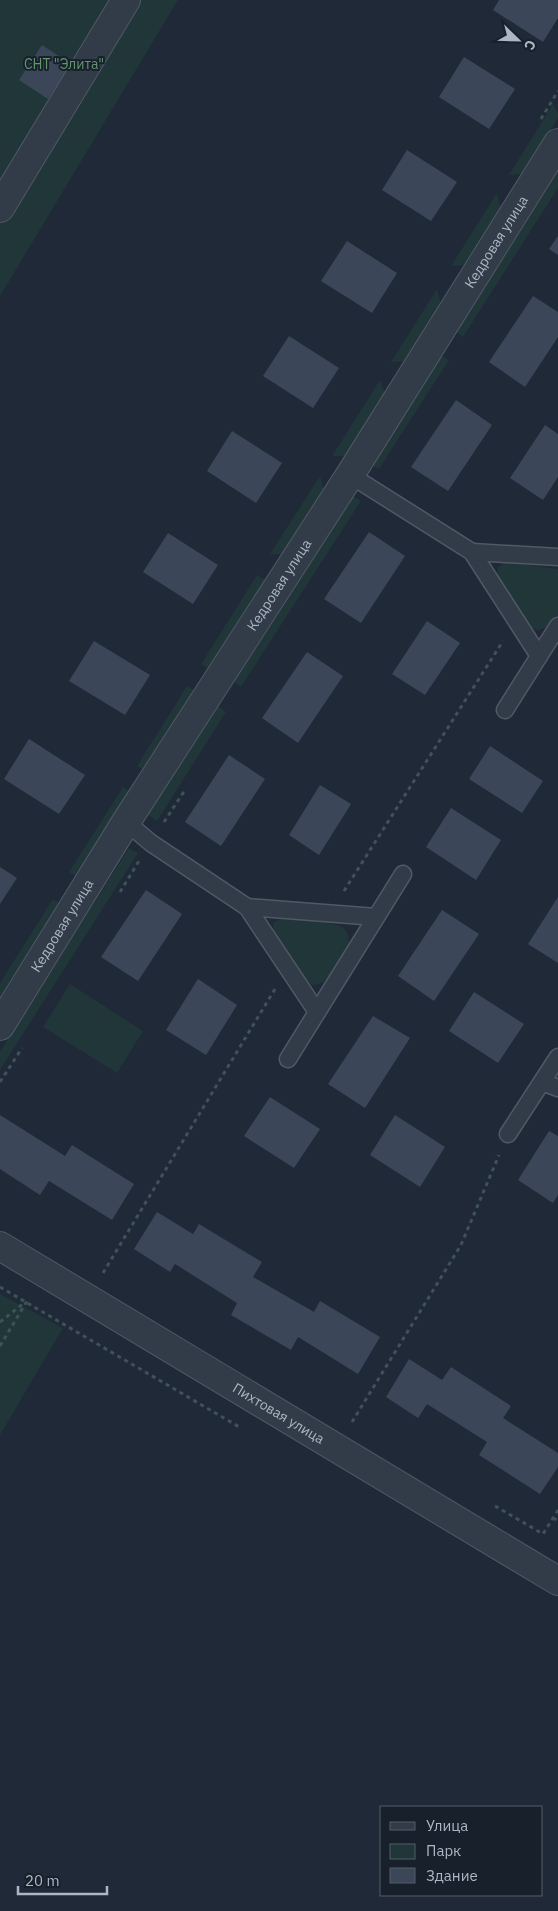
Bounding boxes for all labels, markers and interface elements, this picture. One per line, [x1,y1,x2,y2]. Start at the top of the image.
north arrow [493,15,543,65]
text: С [520,37,540,53]
park label: СНТ "Элита" [24,55,104,73]
street label: Кедровая улица [460,192,532,291]
street label: Кедровая улица [243,535,316,634]
street label: Кедровая улица [27,875,98,975]
street label: Пихтовая улица [229,1379,328,1448]
legend [380,1806,543,1896]
text: Улица [426,1816,468,1835]
text: Парк [426,1841,461,1860]
scale bar [18,1864,106,1896]
text: Здание [426,1866,478,1885]
text: 20 m [25,1871,60,1890]

